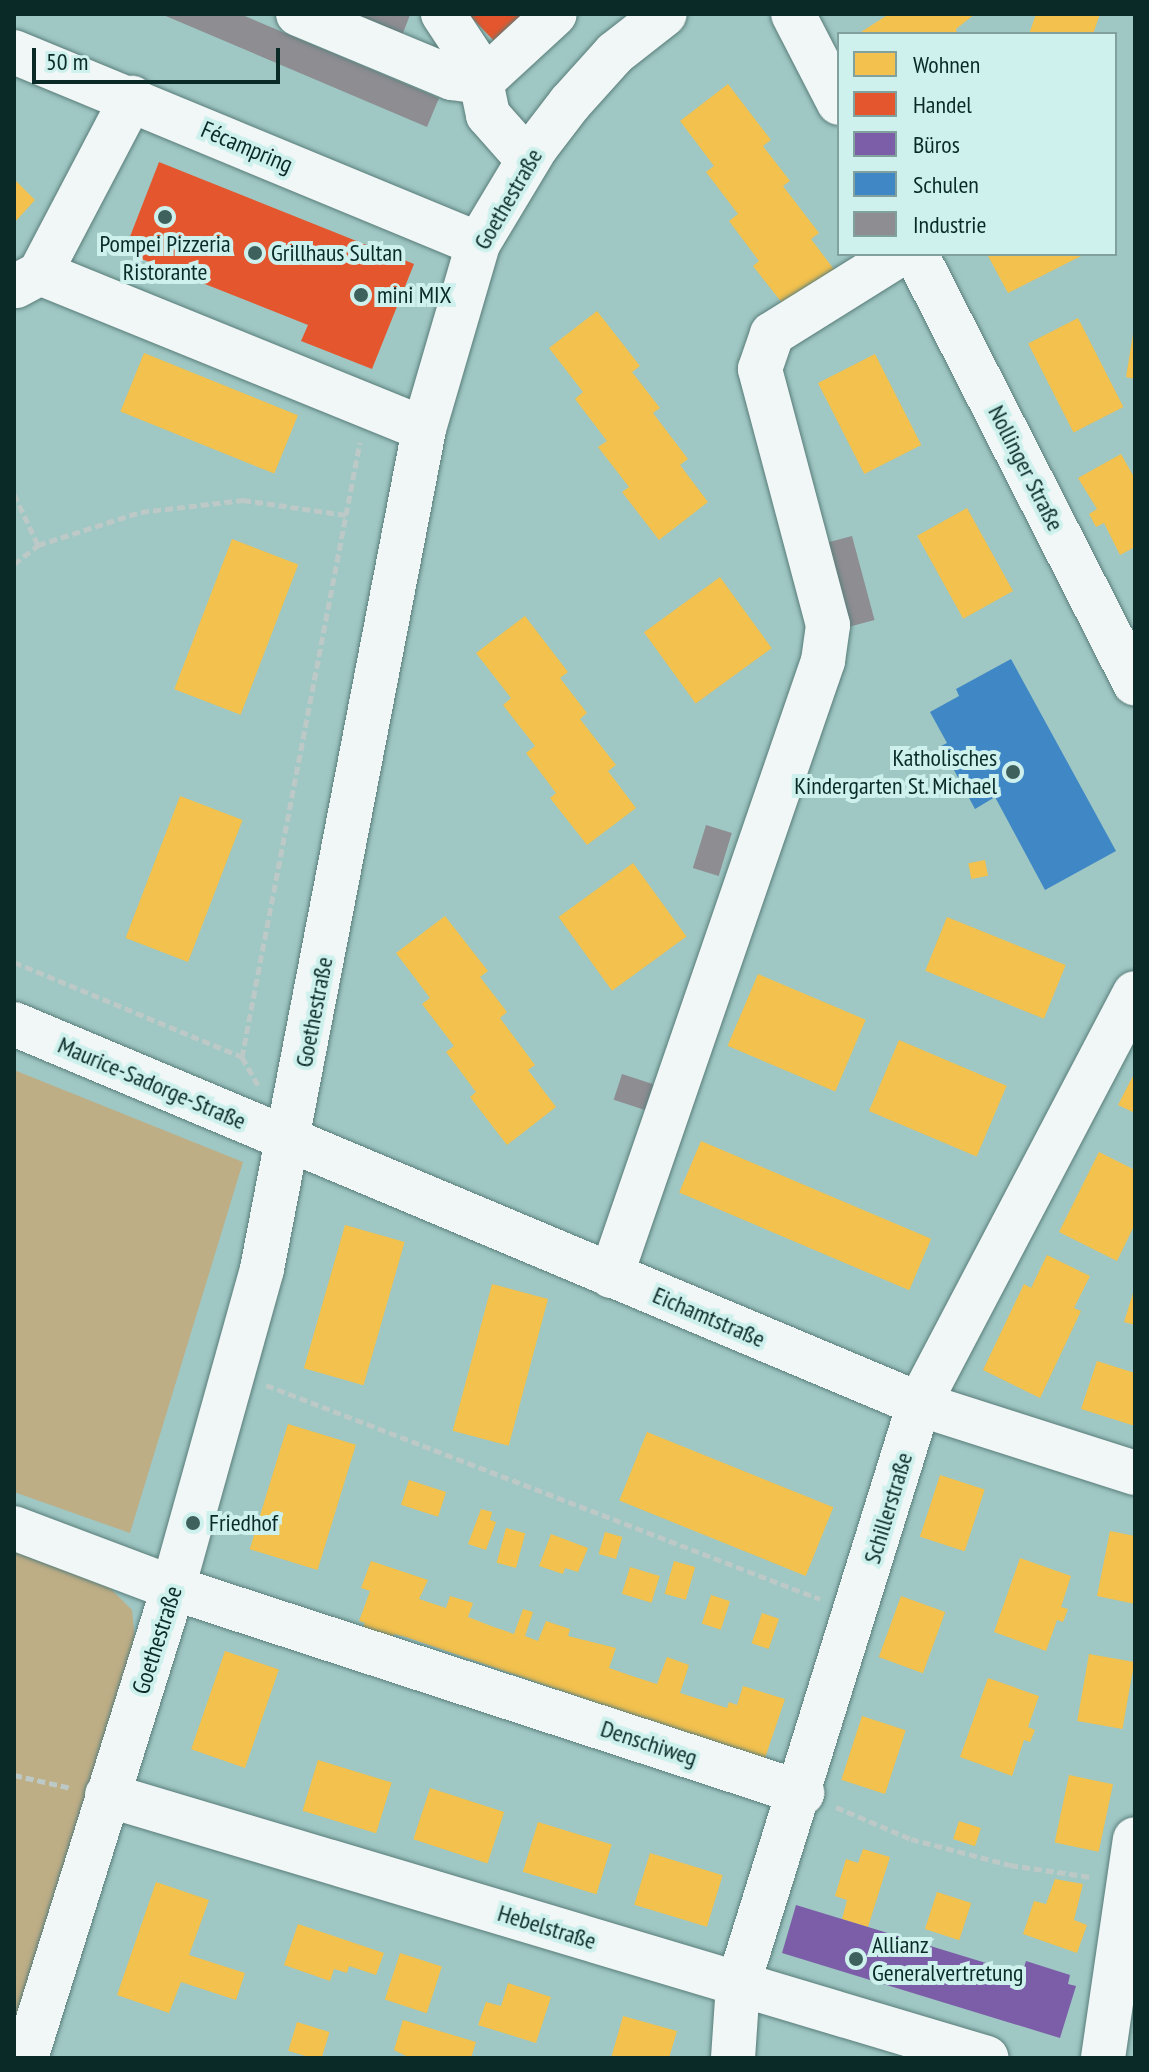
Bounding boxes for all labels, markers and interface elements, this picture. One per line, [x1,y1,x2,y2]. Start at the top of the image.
scale bar [36,32,284,82]
legend [837,32,1117,256]
text: 50 m [46,46,88,77]
text: Wohnen [913,49,980,80]
text: Handel [913,89,972,120]
street label: Fécampring [197,115,297,179]
text: Büros [913,129,960,160]
street label: Goethestraße [468,143,548,255]
text: Schulen [913,169,979,200]
marker: Pompei Pizzeria Ristorante [156,208,174,226]
text: Industrie [913,209,986,240]
place label: Pompei Pizzeria Ristorante [99,230,231,286]
place label: Grillhaus Sultan [271,239,403,267]
marker: Grillhaus Sultan [246,244,264,262]
place label: mini MIX [377,281,452,309]
marker: mini MIX [352,286,370,304]
street label: Nollinger Straße [982,401,1070,535]
place label: Katholisches Kindergarten St. Michael [793,744,997,800]
marker: Katholisches Kindergarten St. Michael [1004,763,1022,781]
street label: Goethestraße [289,954,339,1070]
street label: Maurice-Sadorge-Straße [54,1030,250,1136]
street label: Eichamtstraße [649,1281,769,1353]
street label: Schillerstraße [857,1449,919,1567]
place label: Friedhof [209,1509,278,1537]
marker: Friedhof [184,1514,202,1532]
street label: Goethestraße [126,1582,188,1698]
street label: Denschiweg [597,1714,701,1772]
street label: Hebelstraße [494,1898,600,1956]
place label: Allianz Generalvertretung [872,1931,1023,1987]
marker: Allianz Generalvertretung [847,1950,865,1968]

